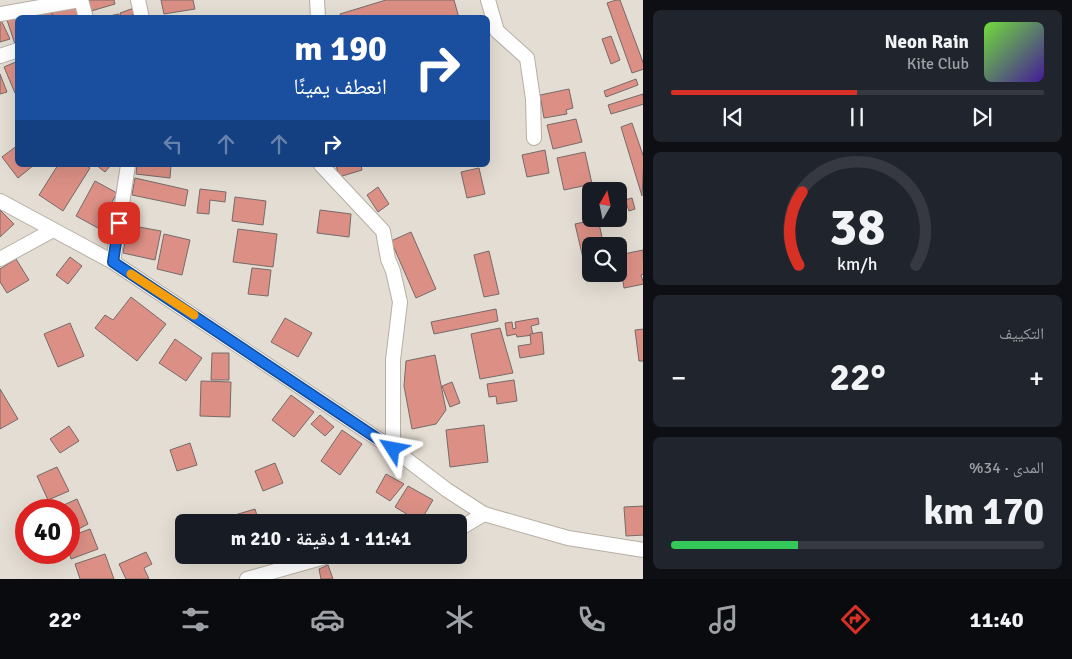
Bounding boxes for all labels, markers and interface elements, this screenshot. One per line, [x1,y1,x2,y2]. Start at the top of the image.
text: 190 m [294,27,387,70]
text: Neon Rain [884,30,969,54]
icon: right [405,35,470,100]
text: Kite Club [907,54,969,74]
text: انعطف يمينًا [293,73,387,100]
icon: previous [719,103,747,131]
icon: pause [843,103,871,131]
icon: next [968,103,996,131]
icon: left [159,130,187,158]
icon: ahead [212,130,240,158]
icon: ahead [265,130,293,158]
icon: right [318,130,346,158]
north arrow [582,182,628,228]
map controls [582,182,627,282]
text: 38 [829,195,886,259]
pin [98,202,140,244]
icon: arrive [105,209,133,237]
button: search [582,237,627,282]
text: km/h [837,253,878,275]
text: التكييف [999,324,1044,344]
text: 22° [829,354,886,401]
text: − [671,361,686,395]
text: + [1029,361,1044,395]
position arrow [366,422,418,474]
text: المدى · 34% [969,458,1044,478]
text: 170 km [923,488,1044,535]
speed limit sign: 40 [15,499,80,564]
text: 11:41 · 1 دقيقة · 210 m [231,527,411,551]
icon: filters [178,602,213,637]
icon: car [310,602,345,637]
icon: climate [442,602,477,637]
icon: phone [574,602,609,637]
icon: music [706,602,741,637]
icon: directions [838,602,873,637]
text: 22° [49,606,81,633]
text: 11:40 [970,606,1024,633]

